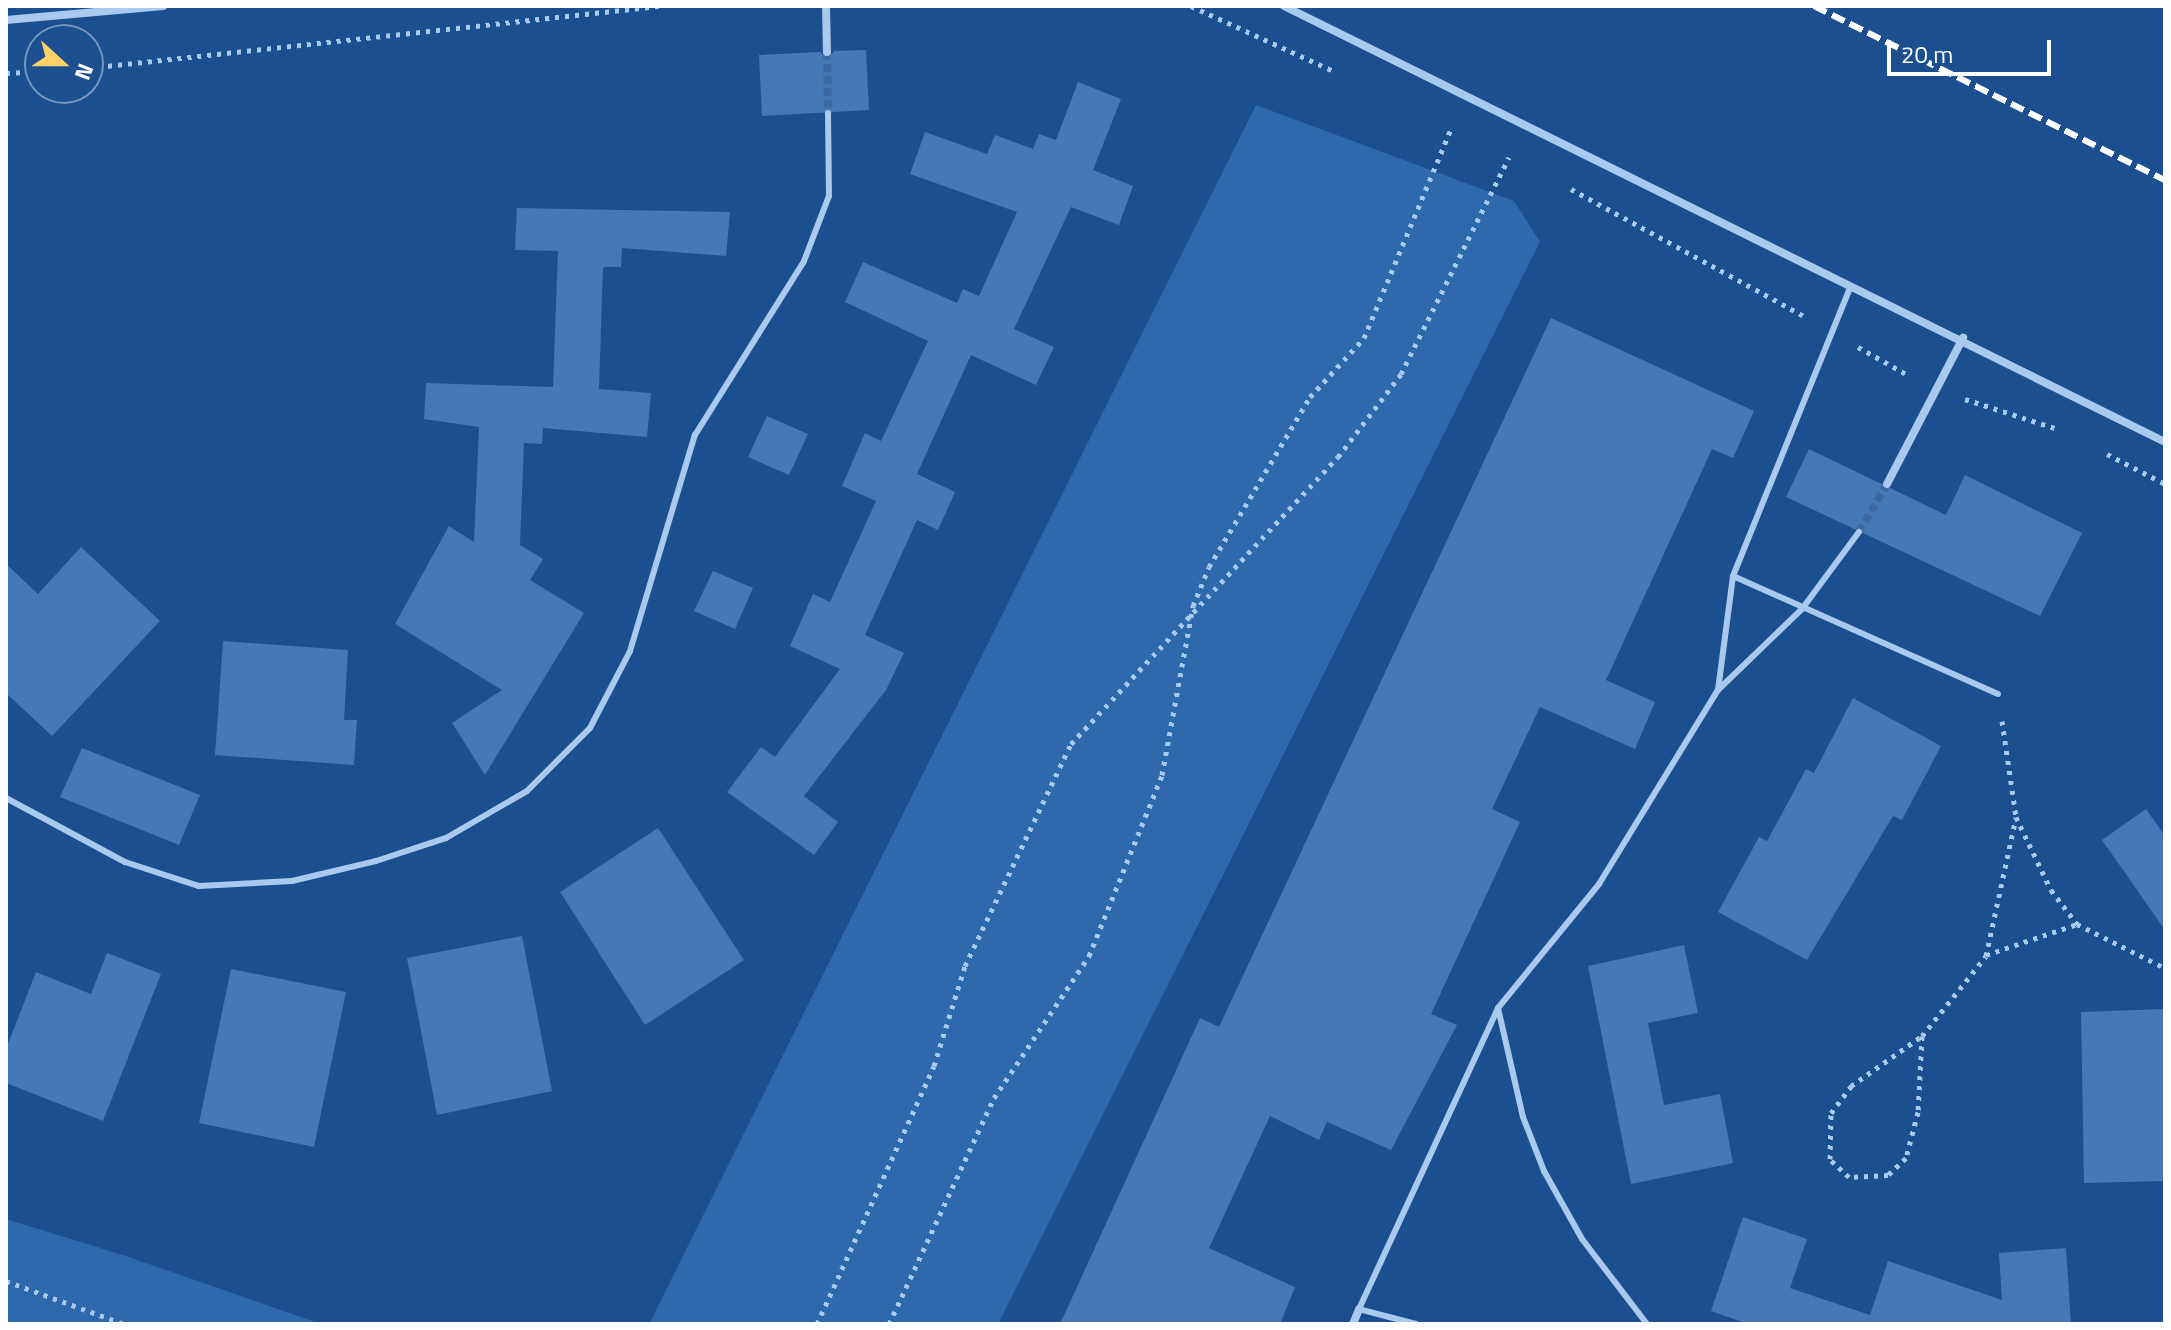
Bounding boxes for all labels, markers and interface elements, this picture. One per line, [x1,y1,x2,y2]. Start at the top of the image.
north arrow [24,24,104,104]
scale bar [1891,24,2055,74]
text: 20 m [1901,36,1953,72]
text: N [66,59,103,85]

